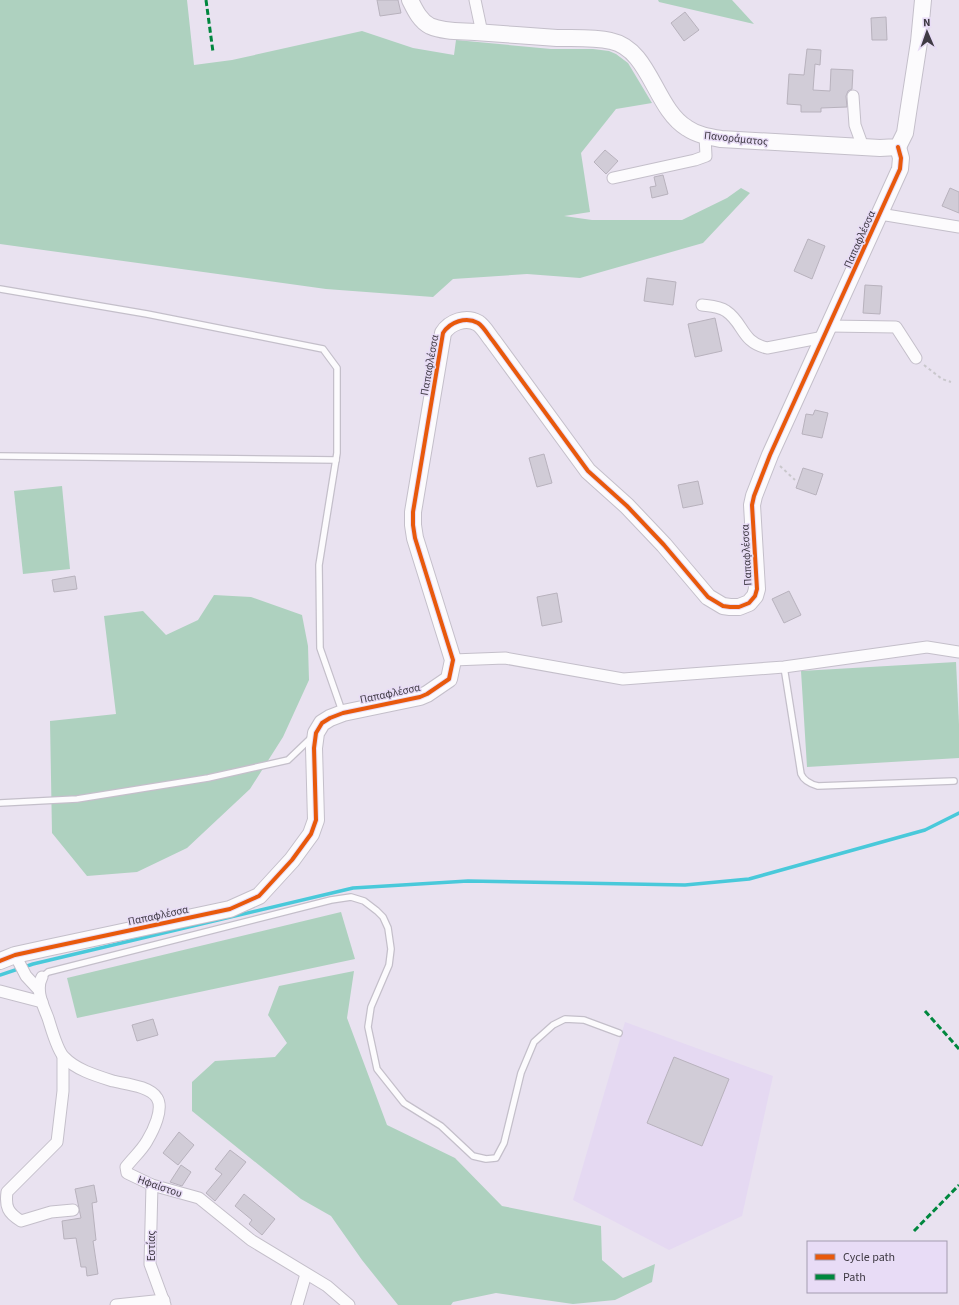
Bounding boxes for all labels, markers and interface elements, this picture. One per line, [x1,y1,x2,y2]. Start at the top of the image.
north arrow [907,12,947,52]
text: N [923,15,931,30]
street label: Πανοράματος [703,128,769,149]
street label: Παπαφλέσσα [840,208,879,270]
street label: Παπαφλέσσα [417,334,442,397]
street label: Παπαφλέσσα [737,524,756,586]
street label: Παπαφλέσσα [359,680,422,707]
street label: Παπαφλέσσα [127,902,190,929]
street label: Ηφαίστου [136,1172,184,1201]
street label: Εστίας [144,1231,159,1261]
legend [807,1241,947,1293]
text: Cycle path [843,1249,895,1266]
text: Path [843,1269,866,1286]

